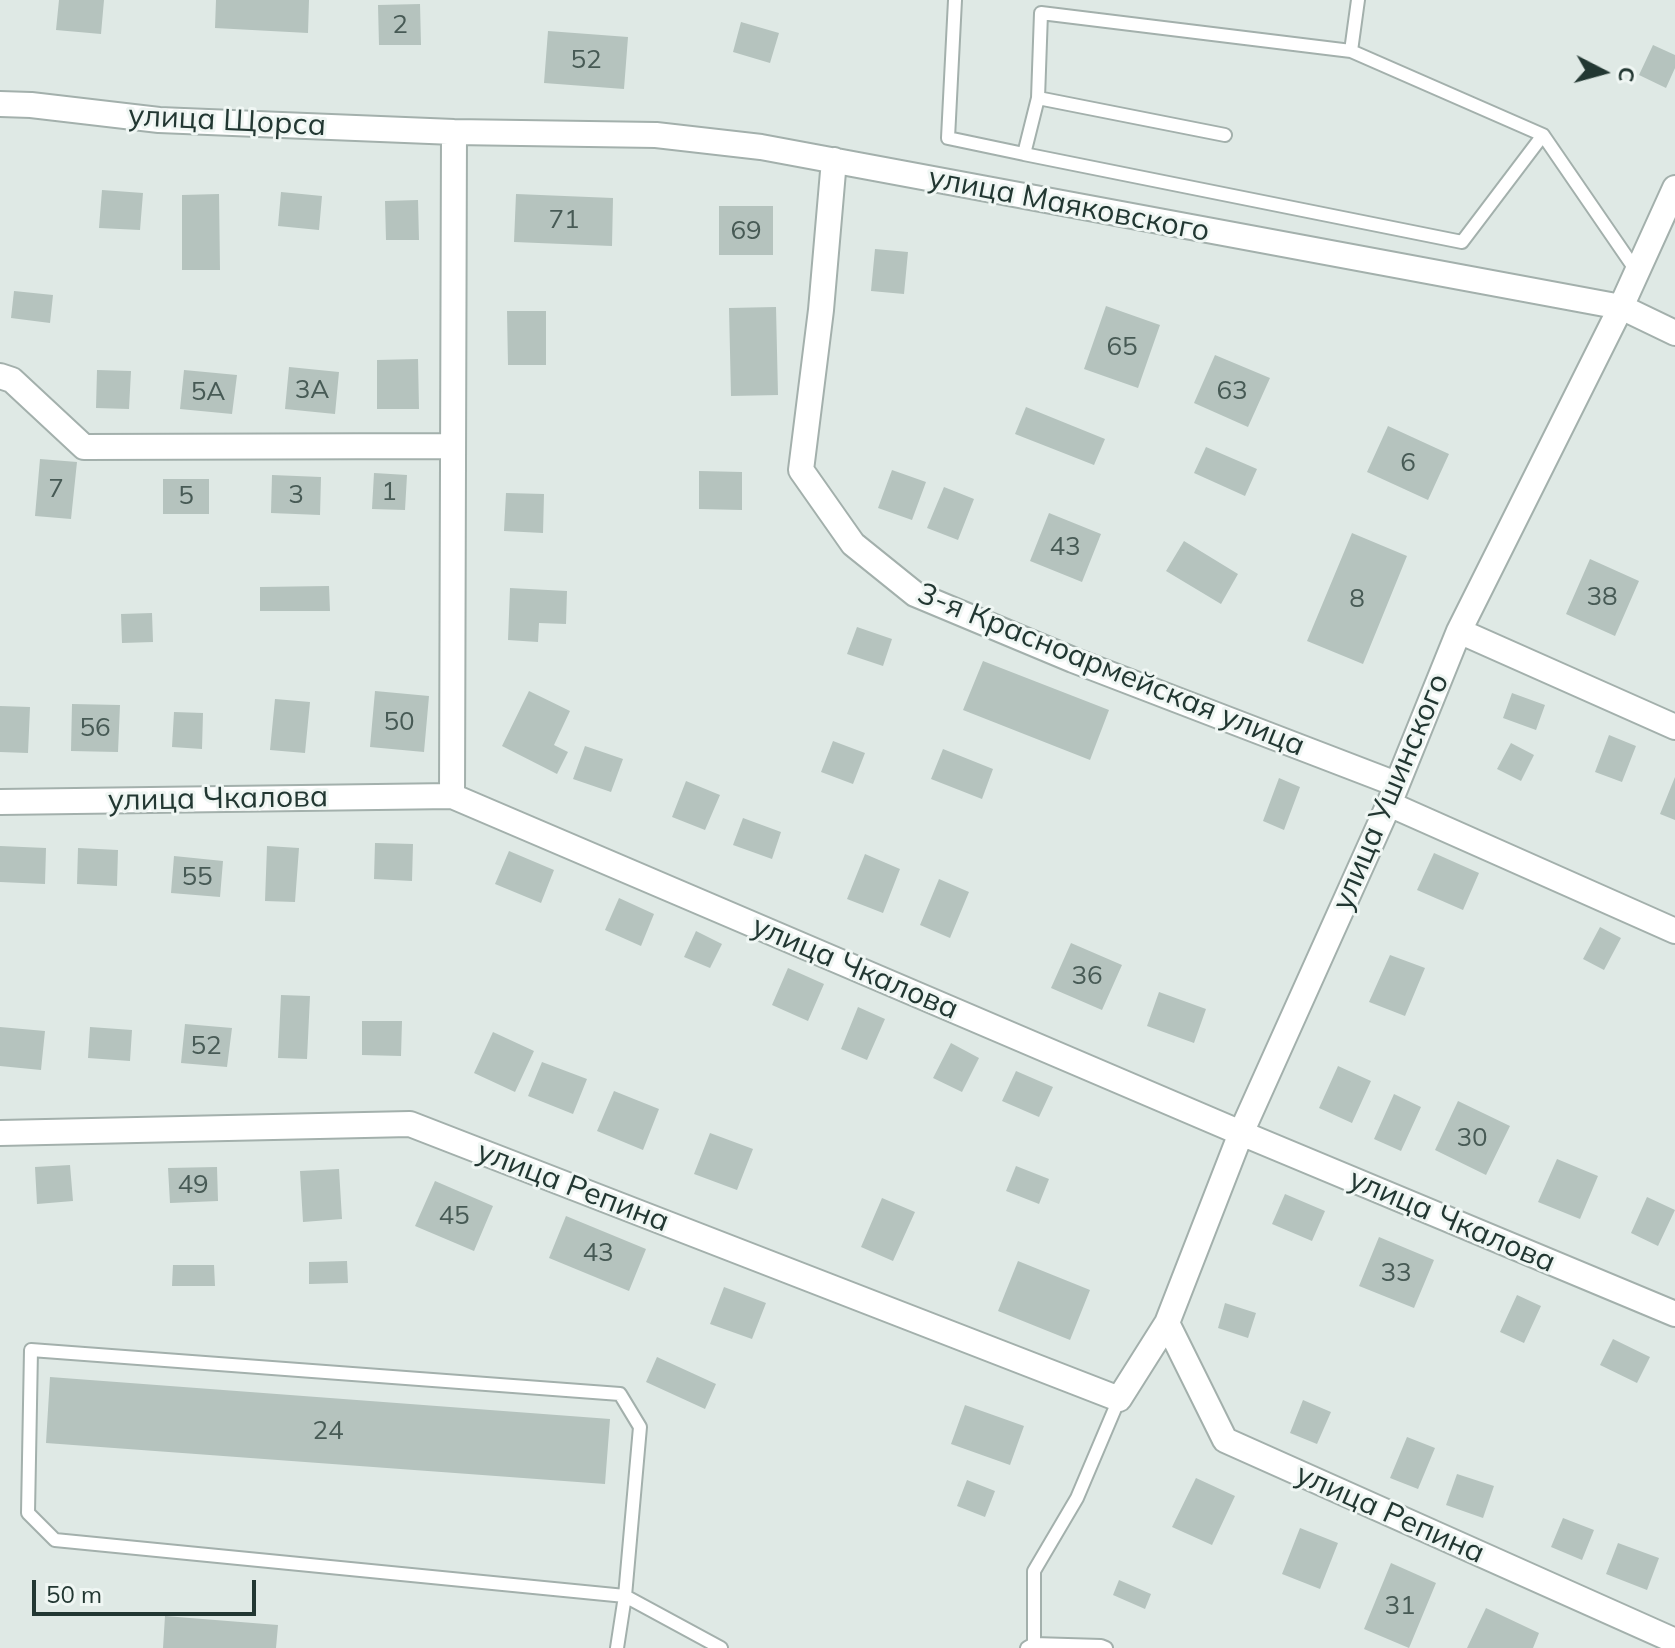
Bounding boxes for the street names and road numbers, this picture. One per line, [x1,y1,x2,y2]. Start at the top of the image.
street label: улица Щорса [127,98,327,144]
street label: улица Маяковского [925,160,1213,250]
street label: 3-я Красноармейская улица [912,576,1310,764]
street label: улица Ушинского [1325,668,1457,916]
street label: улица Чкалова [107,779,329,819]
street label: улица Чкалова [746,908,964,1028]
street label: улица Репина [472,1134,674,1240]
street label: улица Чкалова [1343,1161,1561,1281]
street label: улица Репина [1290,1456,1490,1572]

